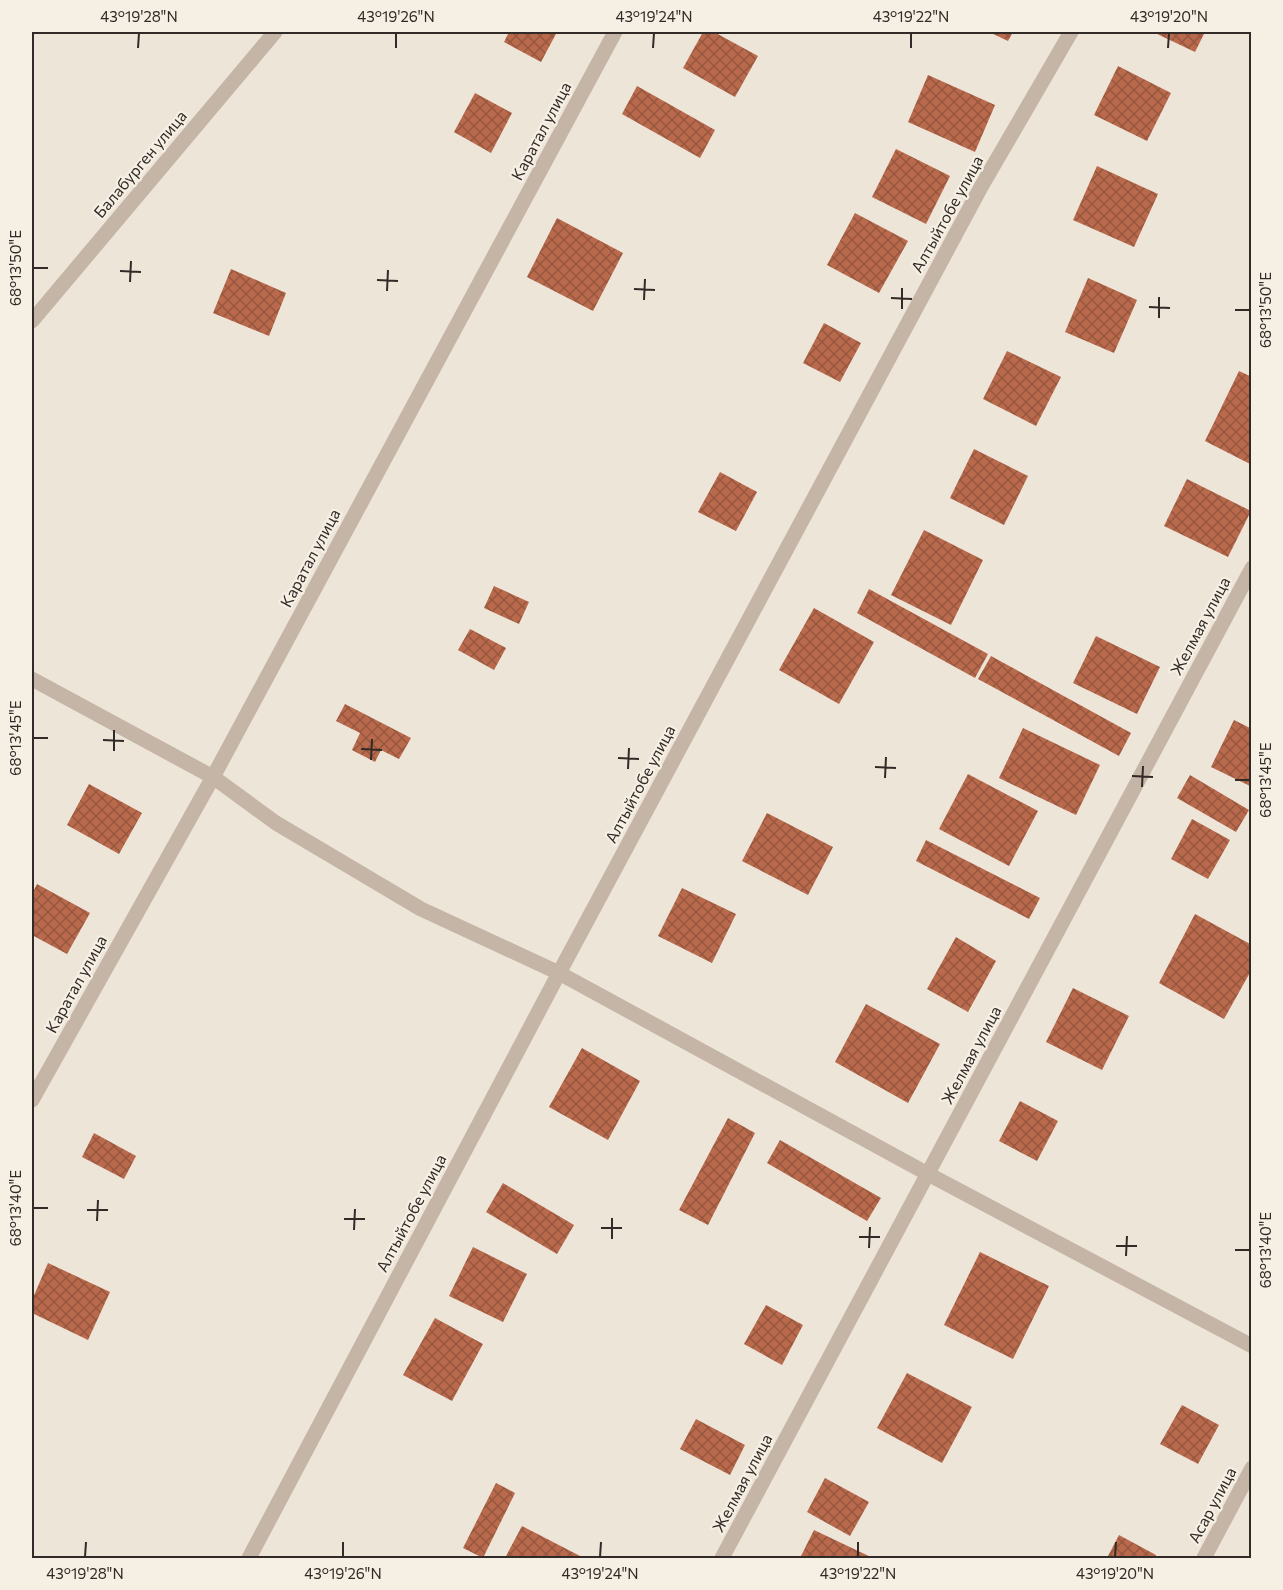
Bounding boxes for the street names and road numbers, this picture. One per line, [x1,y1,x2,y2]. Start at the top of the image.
street label: Каратал улица [507,78,574,183]
street label: Балабурген улица [89,106,190,221]
street label: Алтыйтобе улица [907,152,987,275]
street label: Каратал улица [276,505,343,610]
street label: Желмая улица [1166,573,1233,678]
street label: Алтыйтобе улица [601,722,679,846]
street label: Каратал улица [41,932,110,1036]
street label: Желмая улица [937,1002,1004,1107]
street label: Алтыйтобе улица [372,1151,450,1275]
street label: Желмая улица [708,1430,775,1535]
street label: Асар улица [1184,1464,1239,1546]

